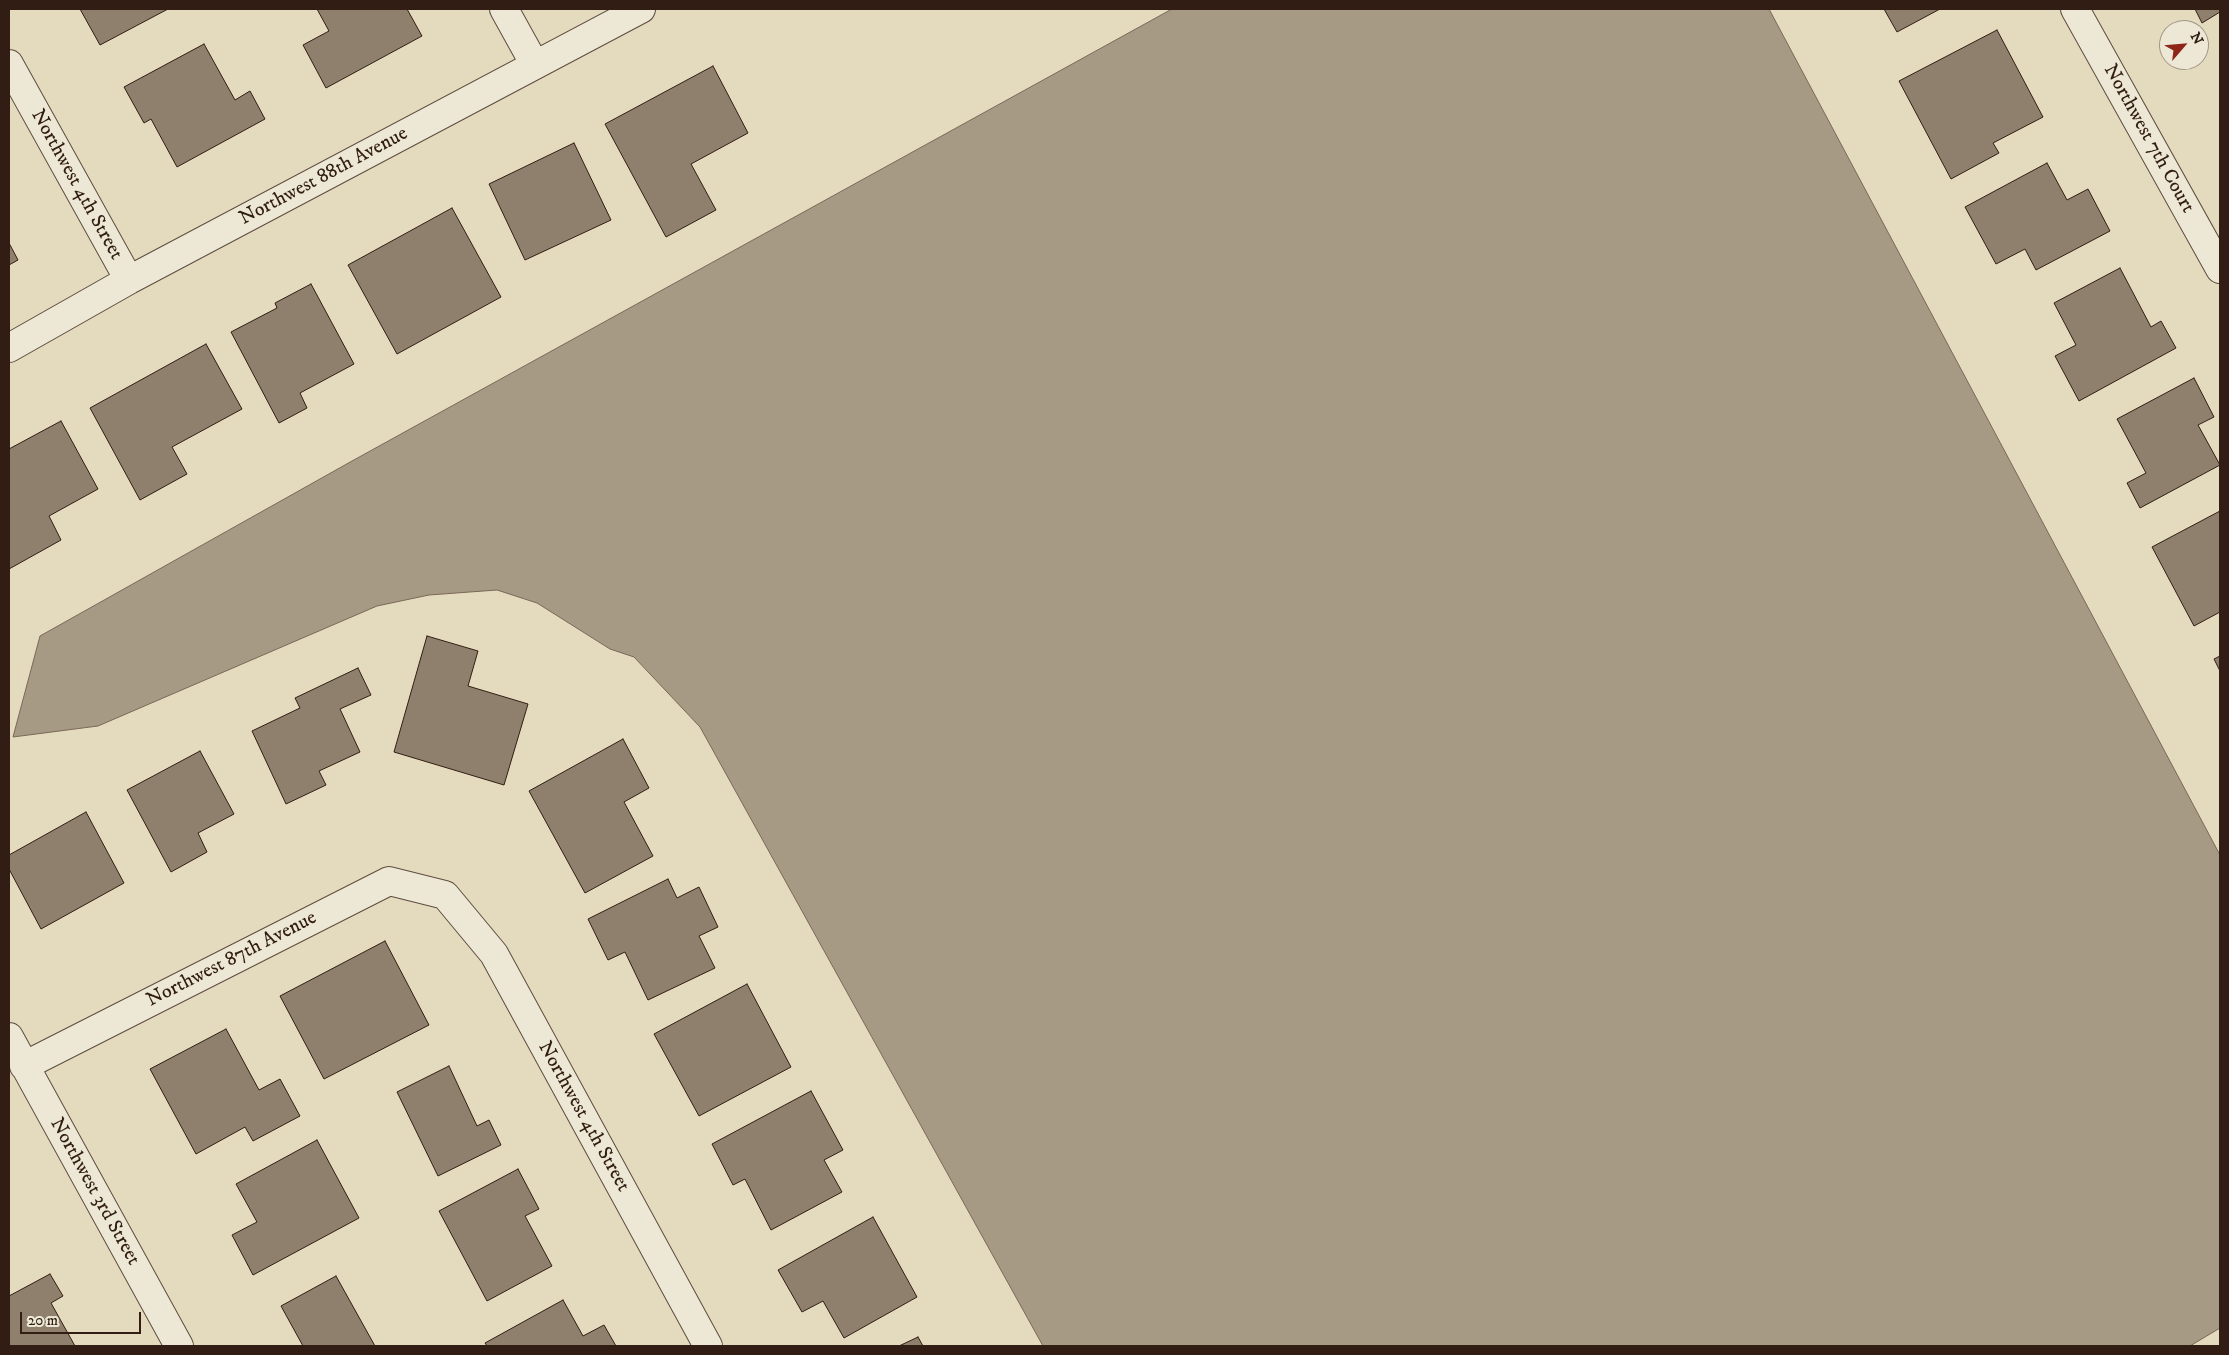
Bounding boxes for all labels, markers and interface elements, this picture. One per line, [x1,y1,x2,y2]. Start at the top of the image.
north arrow [2159,20,2209,70]
text: N [2186,29,2207,48]
street label: Northwest 7th Court [2097,60,2199,218]
street label: Northwest 4th Street [25,106,127,264]
street label: Northwest 88th Avenue [236,122,412,232]
street label: Northwest 87th Avenue [143,907,321,1013]
street label: Northwest 4th Street [532,1038,634,1196]
street label: Northwest 3rd Street [44,1114,144,1270]
scale bar [22,1302,144,1334]
text: 20 m [28,1311,58,1330]

